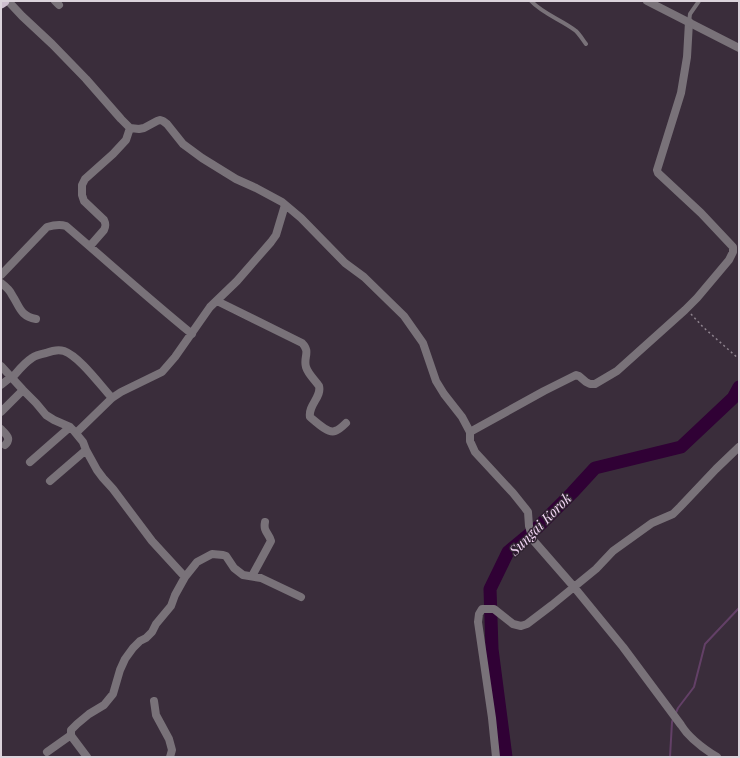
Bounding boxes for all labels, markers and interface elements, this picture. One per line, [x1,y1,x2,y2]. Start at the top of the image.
water label: Sungai Korok [504,489,575,560]

